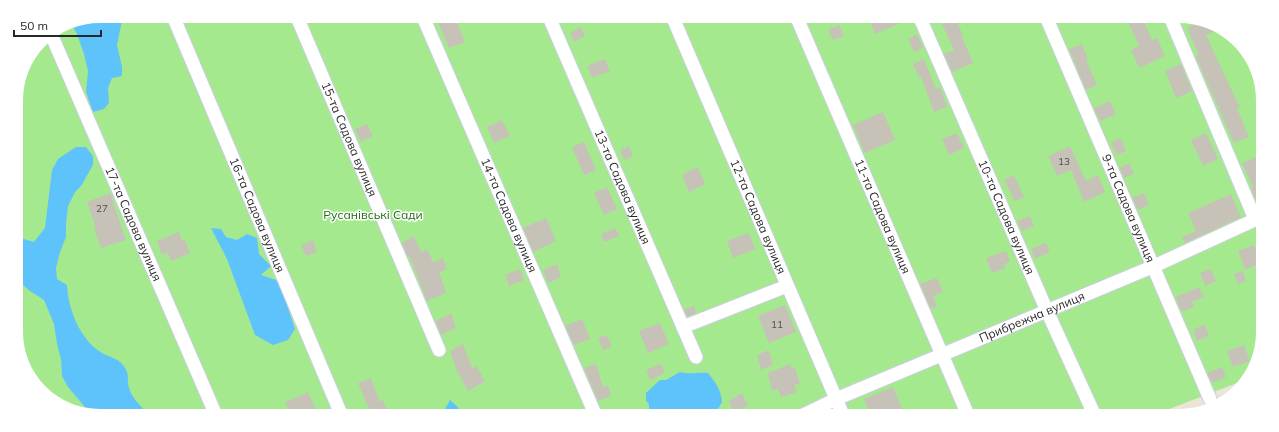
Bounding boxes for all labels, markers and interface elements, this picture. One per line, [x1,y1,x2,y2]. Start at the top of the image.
scale bar [14,12,101,38]
text: 50 m [20,18,48,33]
street label: 15-та Садова вулиця [319,79,381,199]
street label: 13-та Садова вулиця [592,127,654,246]
street label: 9-та Садова вулиця [1099,152,1158,264]
street label: 16-та Садова вулиця [227,155,288,275]
street label: 14-та Садова вулиця [478,155,541,275]
house number: 13 [1058,155,1070,168]
street label: 12-та Садова вулиця [727,157,790,276]
street label: 11-та Садова вулиця [852,157,914,276]
street label: 10-та Садова вулиця [975,157,1038,276]
street label: 17-та Садова вулиця [102,164,165,283]
house number: 27 [96,202,108,215]
park label: Русанівські Сади [323,207,423,222]
street label: Прибрежна вулиця [977,288,1087,345]
house number: 11 [771,318,783,331]

